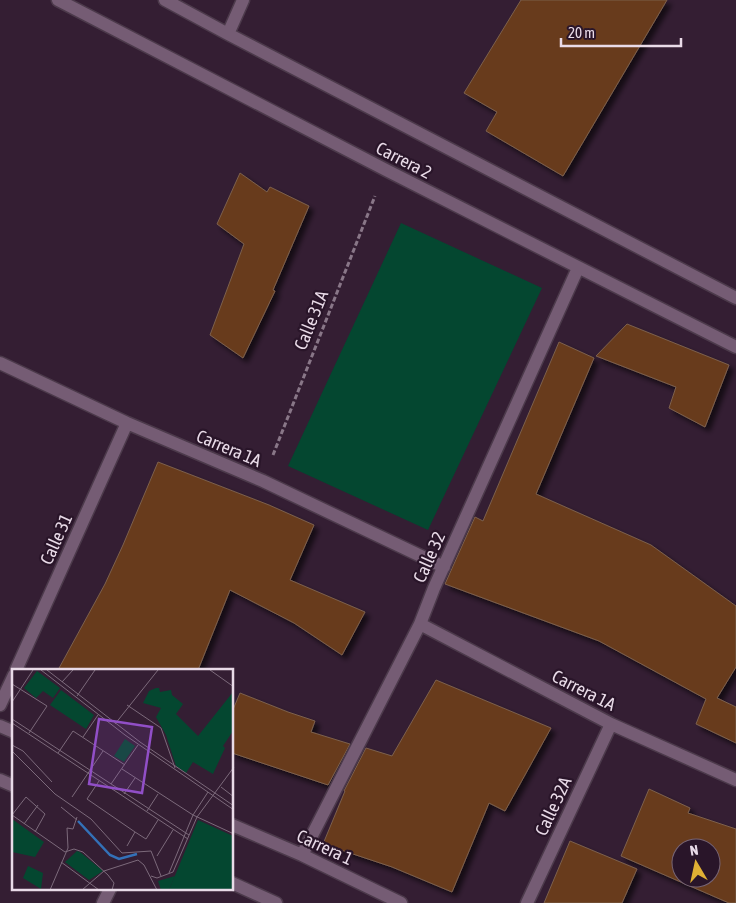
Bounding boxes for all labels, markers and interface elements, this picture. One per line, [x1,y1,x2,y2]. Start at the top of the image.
scale bar [561,15,681,47]
text: 20 m [568,24,595,41]
street label: Carrera 2 [373,137,435,183]
street label: Calle 31A [290,287,332,353]
street label: Carrera 1A [193,425,265,471]
street label: Calle 31 [36,510,76,568]
street label: Calle 32 [409,528,449,586]
street label: Carrera 1A [549,665,619,715]
inset map [12,669,234,890]
street label: Calle 32A [530,773,576,839]
street label: Carrera 1 [294,825,356,869]
north arrow [671,838,721,888]
text: N [689,842,699,859]

